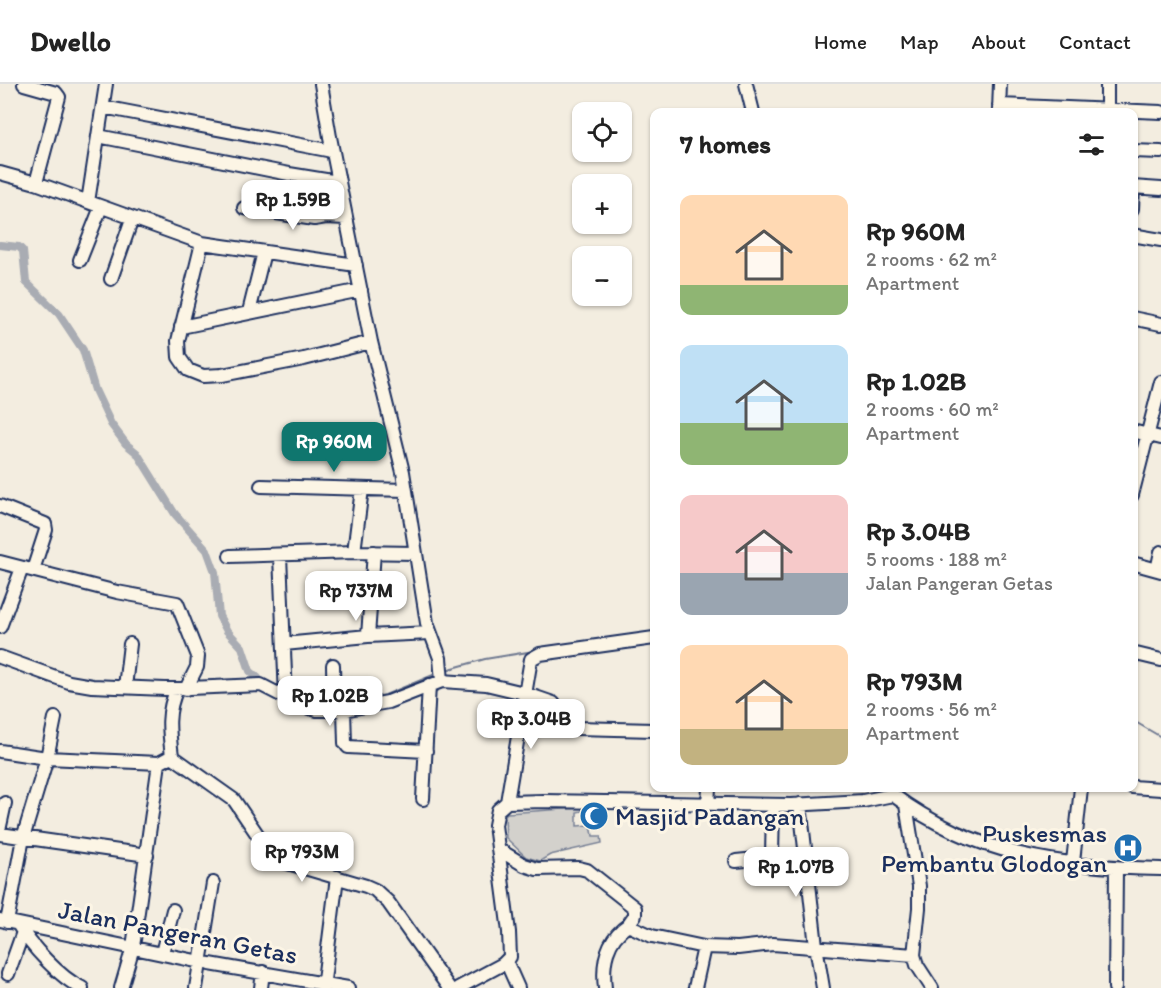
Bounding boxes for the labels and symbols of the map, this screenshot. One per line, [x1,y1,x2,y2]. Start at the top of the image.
pin: Rp 1.59B [231,180,355,231]
pin: Rp 960M [279,422,389,473]
pin: Rp 737M [301,571,411,622]
pin: Rp 1.02B [268,676,392,727]
pin: Rp 3.04B [469,699,593,750]
mosque icon: Masjid Padangan [578,800,610,832]
place label: Masjid Padangan [615,800,805,832]
place label: Puskesmas Pembantu Glodogan [881,817,1107,879]
pin: Rp 793M [247,832,357,883]
hospital icon: Puskesmas Pembantu Glodogan [1112,832,1144,864]
pin: Rp 1.07B [734,847,858,898]
street label: Jalan Pangeran Getas [56,893,300,971]

